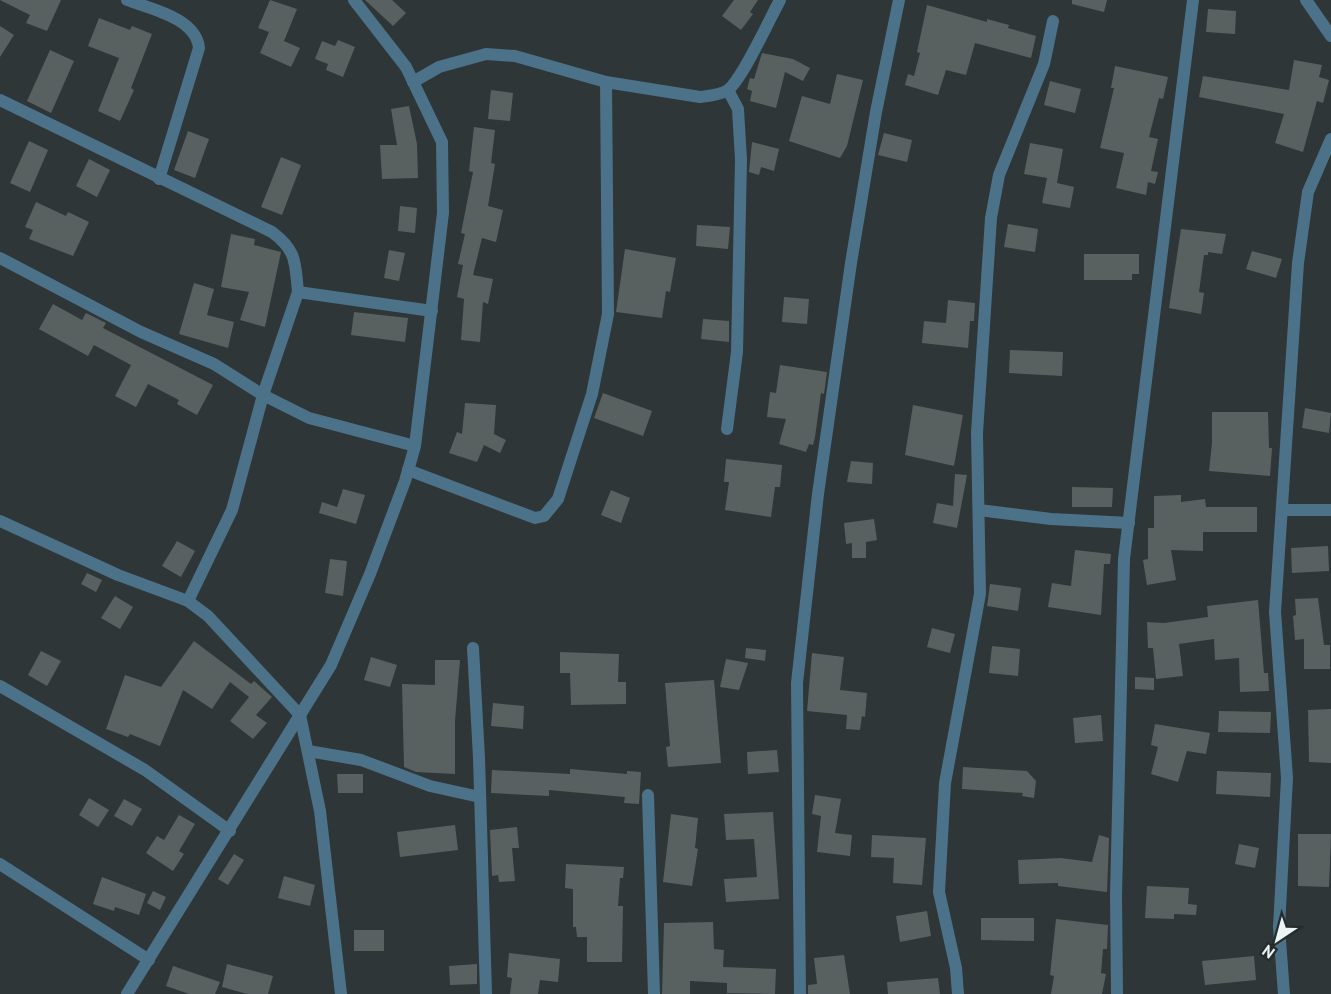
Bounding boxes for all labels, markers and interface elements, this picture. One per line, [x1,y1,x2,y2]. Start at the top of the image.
north arrow [1247,910,1307,970]
text: N [1258,941,1278,963]

